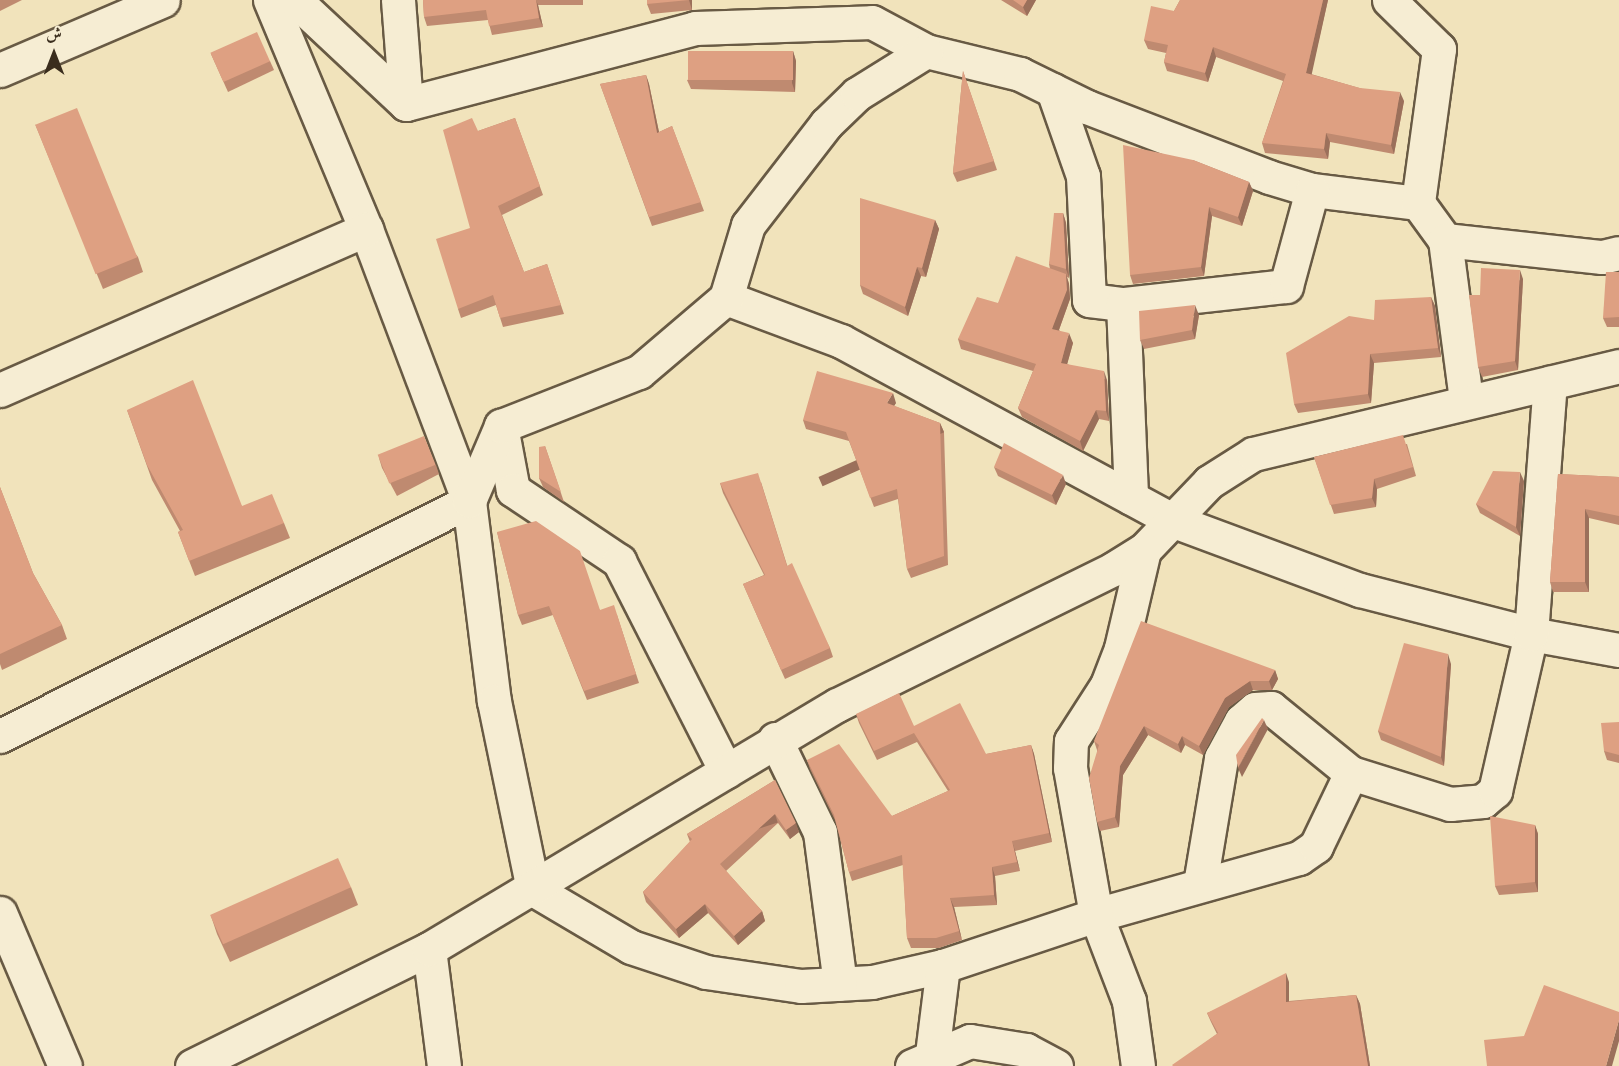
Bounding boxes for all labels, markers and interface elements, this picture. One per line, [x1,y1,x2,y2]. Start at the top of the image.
north arrow [24,24,84,84]
text: ش [46,24,62,47]

